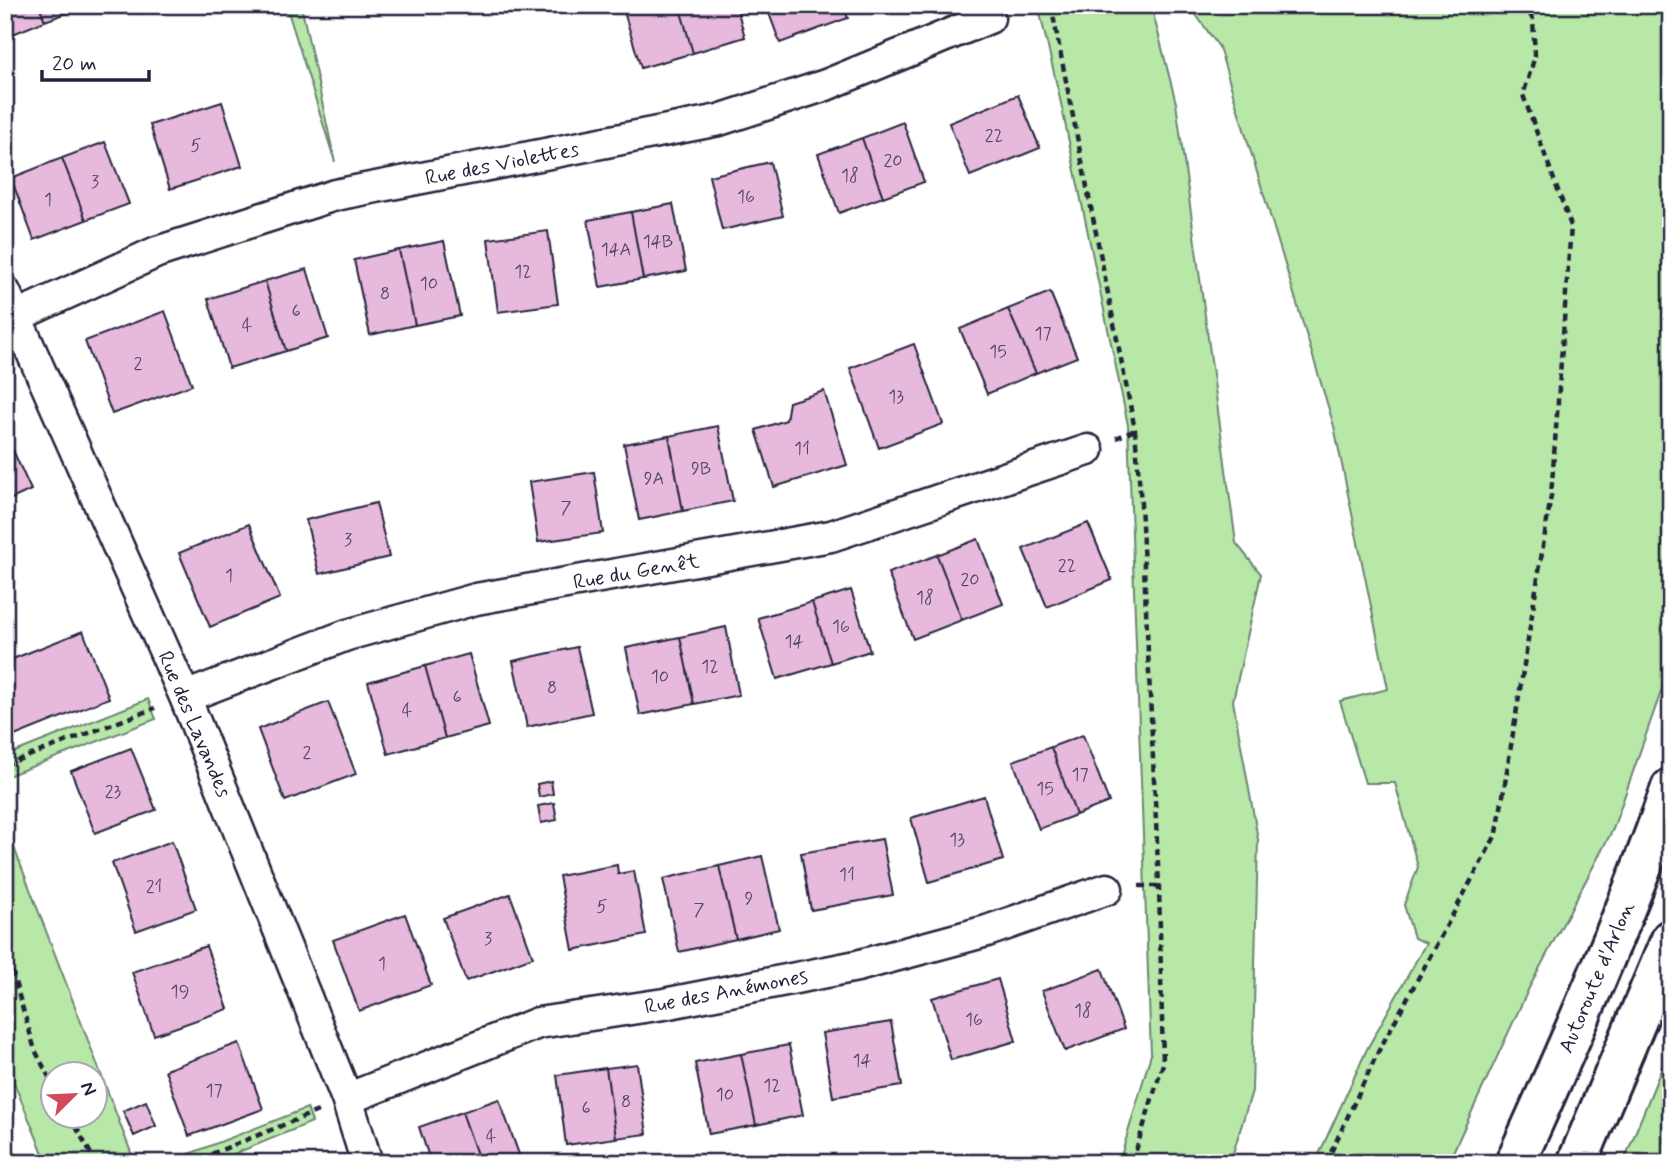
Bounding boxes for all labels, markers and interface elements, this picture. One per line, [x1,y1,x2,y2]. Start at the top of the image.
scale bar [42,38,149,82]
text: 20 m [52,50,97,78]
house number: 22 [985,124,1003,148]
house number: 5 [191,134,202,158]
street label: Rue des Violettes [423,135,581,193]
house number: 20 [883,149,903,173]
house number: 18 [841,164,859,188]
house number: 3 [91,170,99,194]
house number: 16 [737,185,755,209]
house number: 1 [44,188,52,212]
house number: 14B [643,230,673,254]
house number: 14A [601,238,631,262]
house number: 12 [514,260,532,284]
house number: 10 [420,272,438,296]
house number: 8 [380,282,390,306]
house number: 6 [291,299,301,323]
house number: 4 [242,314,252,338]
house number: 17 [1034,322,1052,346]
house number: 15 [989,340,1007,364]
house number: 2 [134,352,143,376]
house number: 13 [888,385,904,409]
house number: 11 [794,437,810,461]
house number: 9B [691,457,711,481]
house number: 9A [644,467,664,491]
house number: 7 [561,496,572,520]
house number: 3 [344,528,352,552]
street label: Rue du Genêt [571,547,702,597]
house number: 22 [1058,554,1076,578]
house number: 1 [225,564,233,588]
house number: 20 [960,568,980,592]
house number: 18 [916,586,934,610]
house number: 16 [832,615,850,639]
house number: 14 [785,630,804,654]
street label: Rue des Lavandes [151,647,238,802]
house number: 12 [701,655,719,679]
house number: 10 [651,665,669,689]
house number: 8 [547,676,557,700]
house number: 6 [452,685,462,709]
house number: 4 [402,699,412,723]
house number: 2 [303,741,312,765]
house number: 17 [1071,763,1089,787]
house number: 15 [1036,777,1054,801]
house number: 23 [105,780,122,804]
house number: 13 [949,828,965,852]
house number: 11 [839,863,855,887]
house number: 21 [146,875,162,899]
house number: 9 [745,887,754,911]
house number: 5 [597,895,608,919]
street label: Autoroute d'Arlon [1552,897,1642,1057]
house number: 7 [694,898,705,922]
house number: 3 [484,927,492,951]
house number: 1 [378,952,386,976]
street label: Rue des Anémones [642,962,810,1022]
house number: 19 [171,980,189,1004]
house number: 18 [1074,999,1092,1023]
house number: 16 [965,1008,983,1032]
house number: 14 [853,1049,872,1073]
north arrow [38,1060,108,1130]
house number: 12 [763,1074,781,1098]
text: N [74,1078,102,1100]
house number: 17 [205,1079,223,1103]
house number: 10 [716,1083,734,1107]
house number: 8 [621,1090,631,1114]
house number: 6 [581,1096,591,1120]
house number: 4 [486,1125,496,1149]

